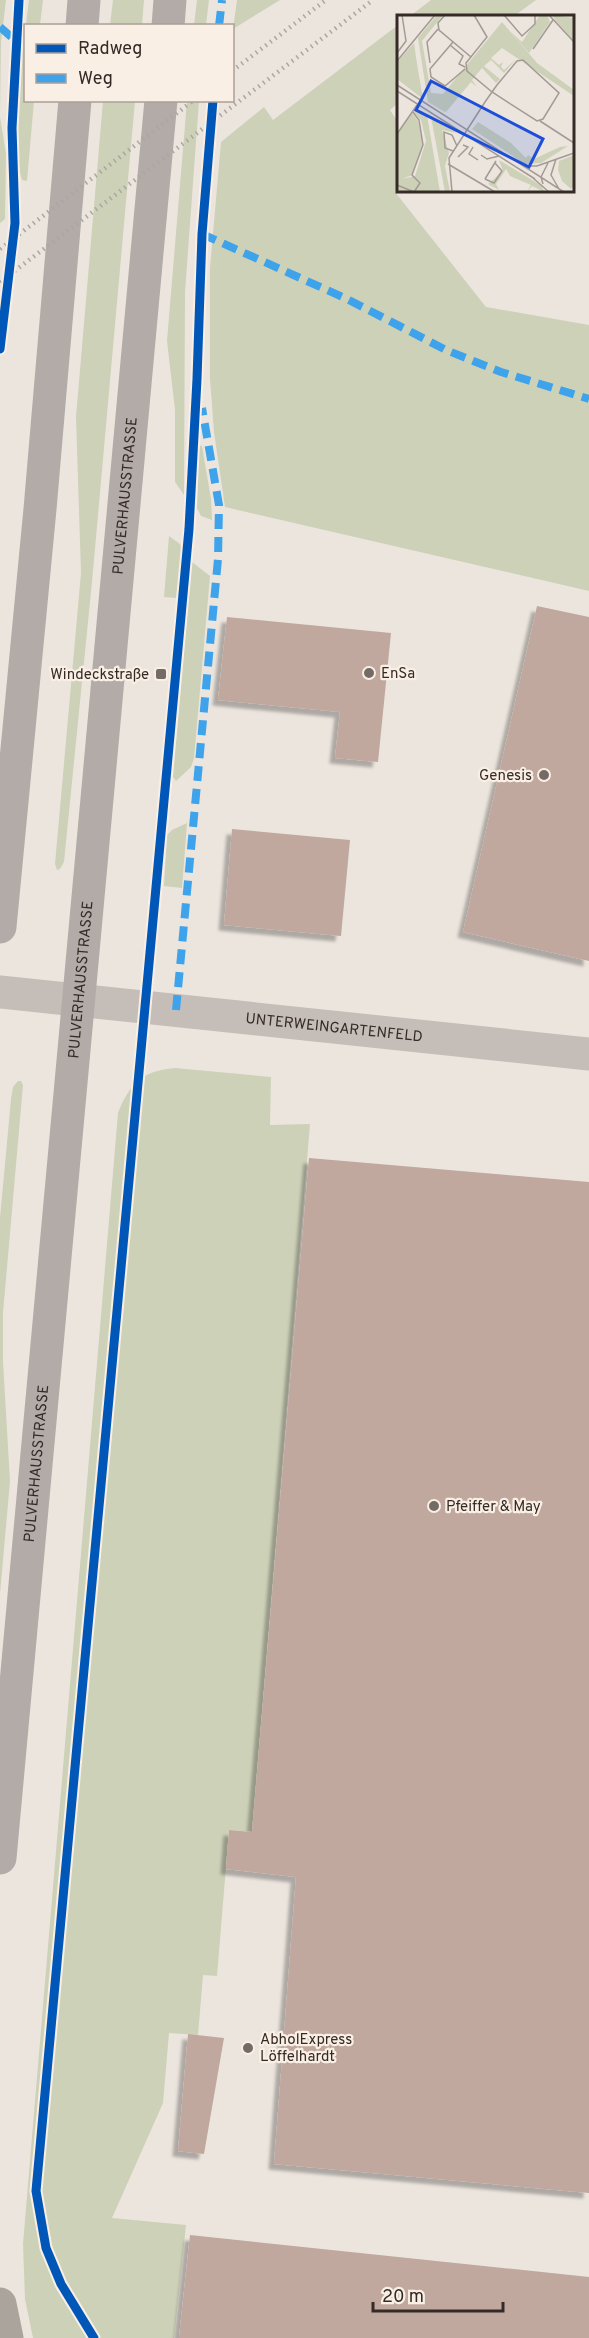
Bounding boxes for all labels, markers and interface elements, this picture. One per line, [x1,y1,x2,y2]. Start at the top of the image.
inset map [397,15,574,192]
legend [24,24,234,102]
text: Radweg [78,38,142,61]
text: Weg [78,68,113,91]
street label: PULVERHAUSSTRASSE [110,416,143,575]
place label: EnSa [381,665,415,684]
place label: Windeckstraße [50,666,149,685]
marker: EnSa [362,666,376,680]
marker: Windeckstraße [154,667,168,681]
place label: Genesis [479,767,532,786]
marker: Genesis [537,768,551,782]
street label: PULVERHAUSSTRASSE [65,900,99,1059]
street label: UNTERWEINGARTENFELD [244,1010,424,1047]
street label: PULVERHAUSSTRASSE [21,1384,54,1543]
place label: Pfeiffer & May [446,1498,541,1517]
marker: Pfeiffer & May [427,1499,441,1513]
place label: AbholExpress Löffelhardt [260,2031,352,2067]
marker: AbholExpress Löffelhardt [241,2041,255,2055]
scale bar [373,2275,504,2313]
text: 20 m [382,2286,424,2309]

